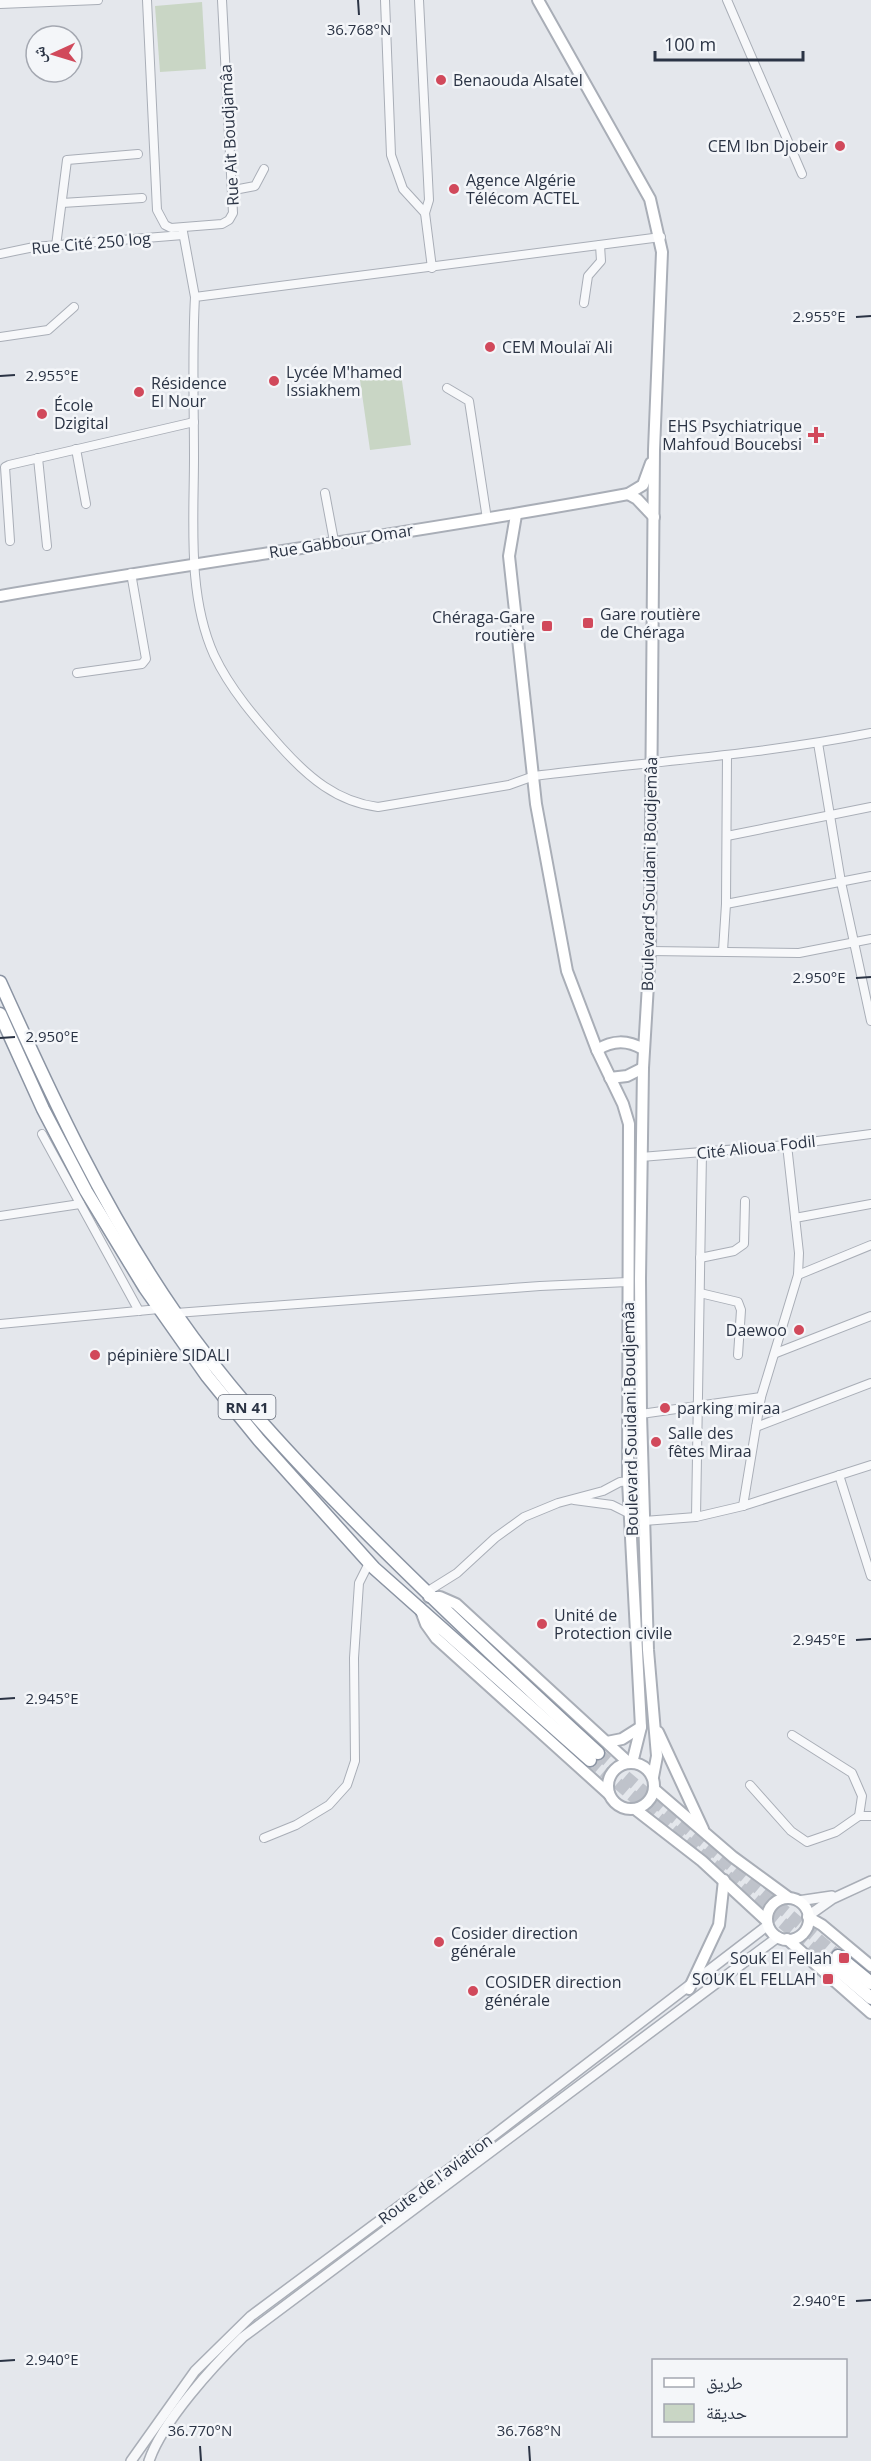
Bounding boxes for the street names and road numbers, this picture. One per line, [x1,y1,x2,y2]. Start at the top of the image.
street label: Rue Ait Boudjamâa [214,64,244,206]
street label: Rue Cité 250 log [30,227,152,259]
street label: Rue Gabbour Omar [267,519,415,563]
street label: Boulevard Souidani Boudjemâa [636,757,662,991]
street label: Cité Alioua Fodil [695,1130,817,1164]
street label: Boulevard Souidani Boudjemâa [617,1302,643,1536]
road number: RN 41 [218,1395,276,1419]
street label: Route de l'aviation [373,2129,497,2229]

